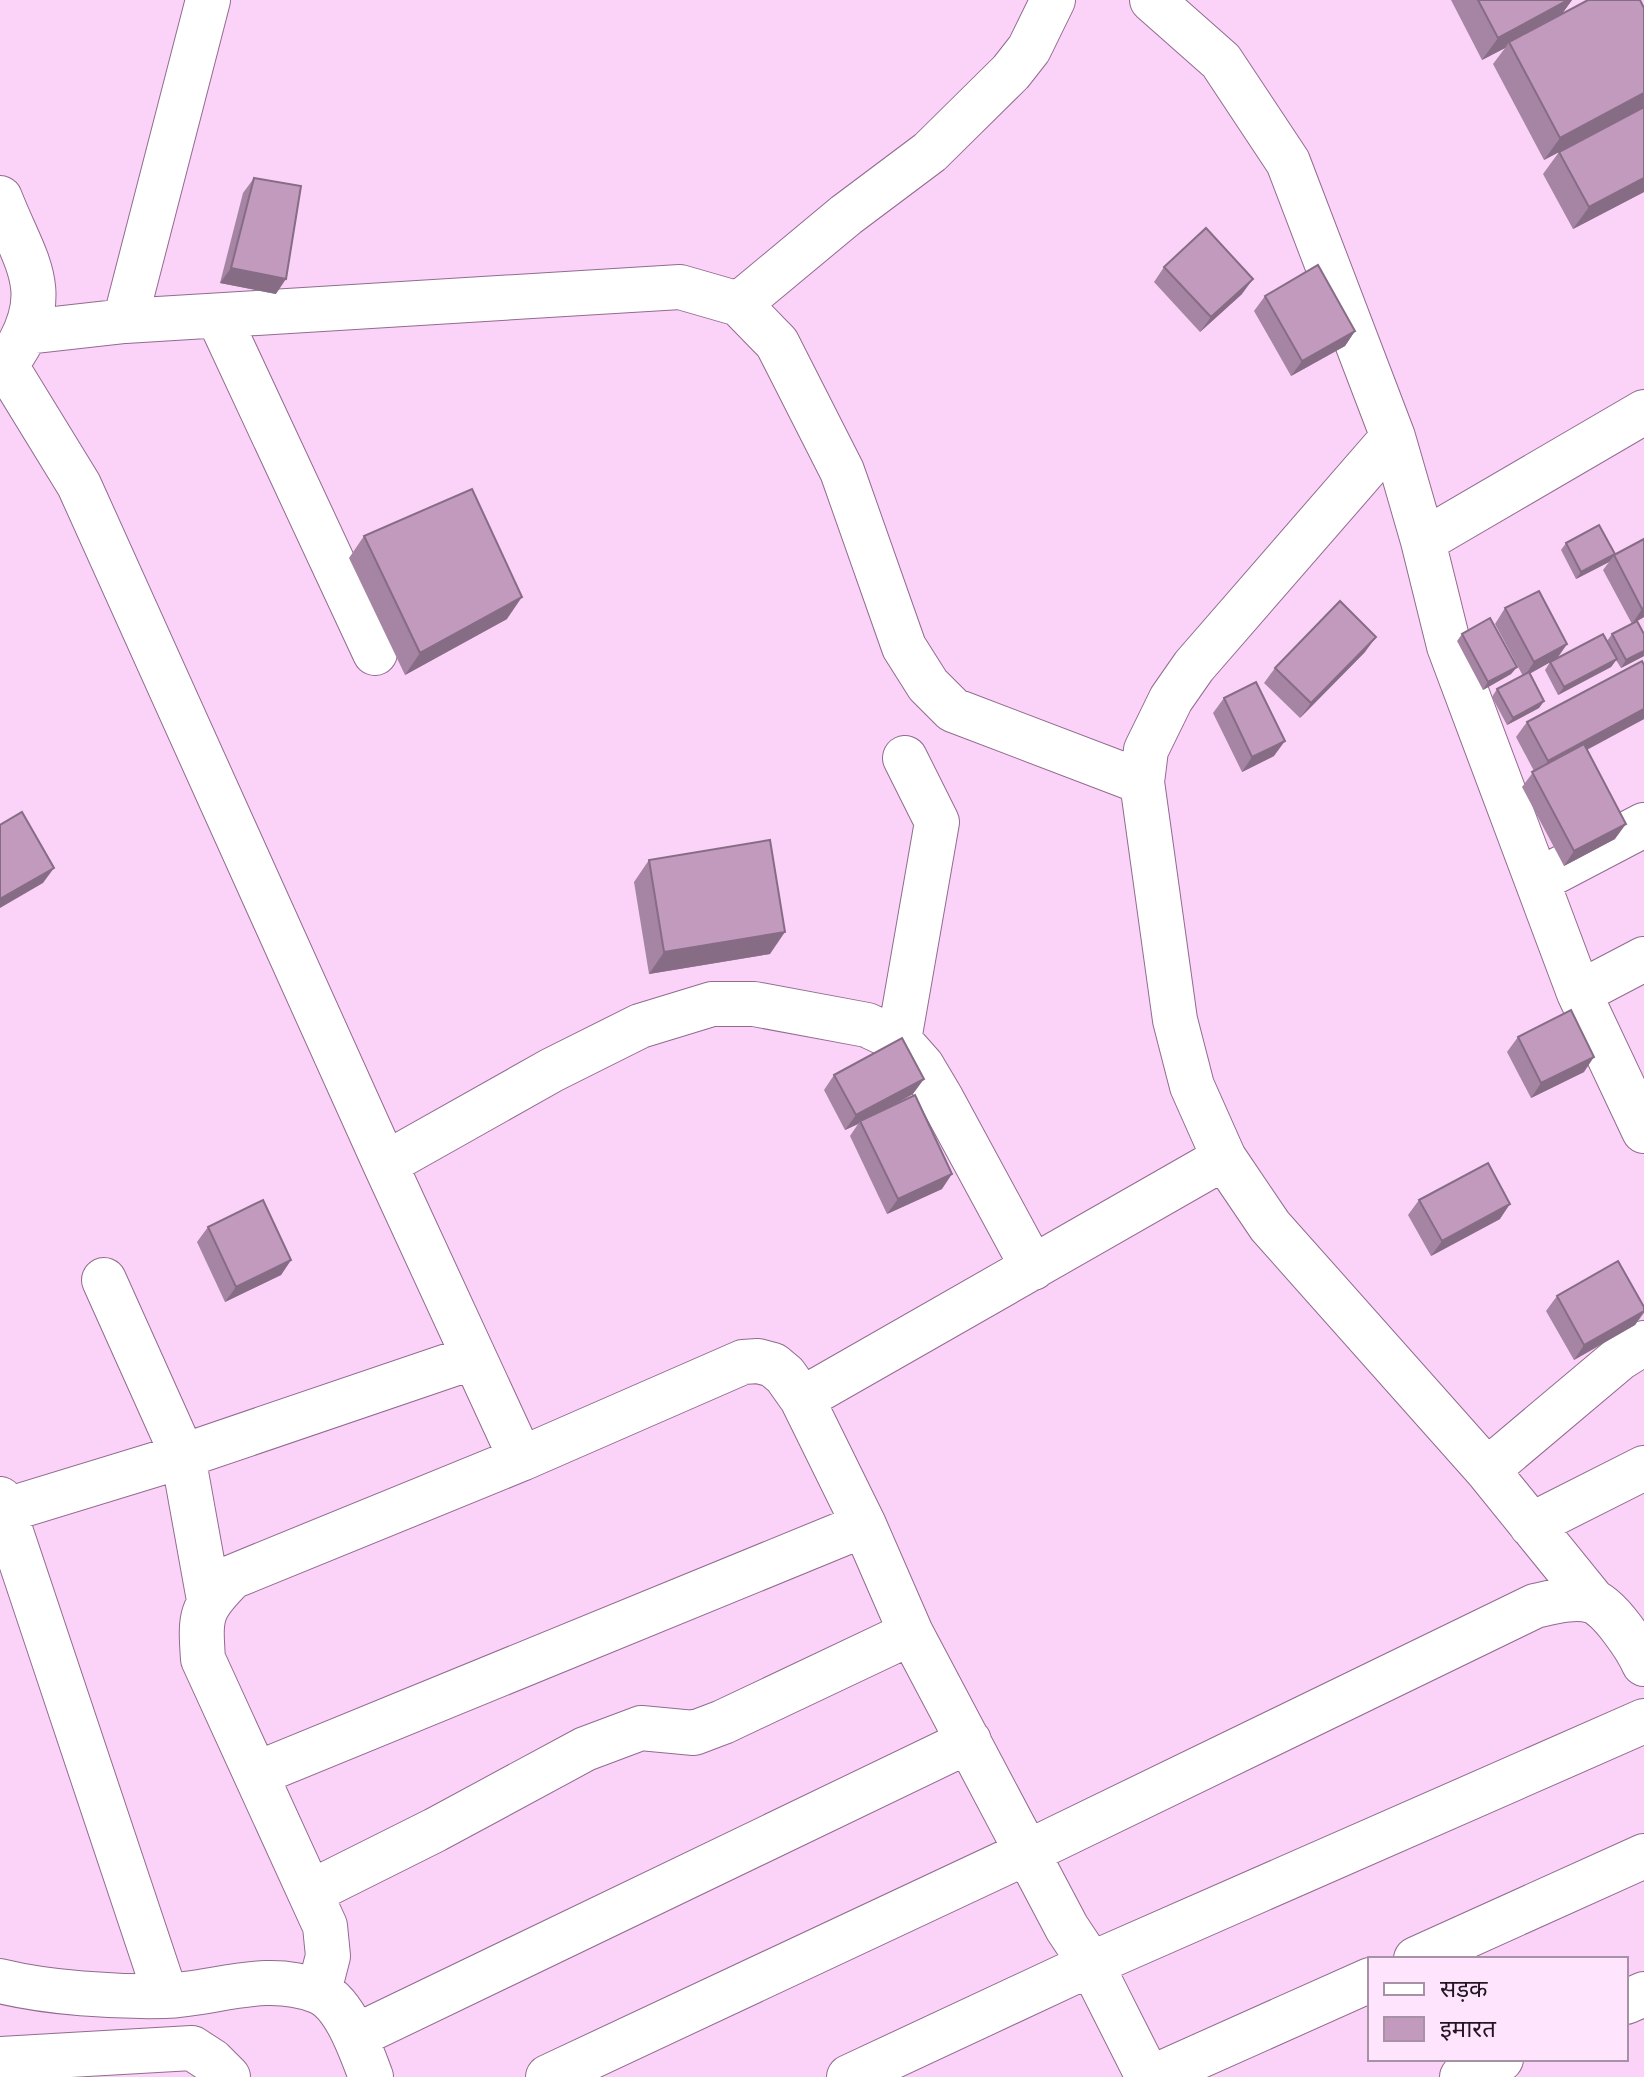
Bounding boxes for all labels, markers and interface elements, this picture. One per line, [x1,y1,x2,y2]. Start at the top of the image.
legend [1368,1957,1628,2061]
text: सड़क [1440,1974,1488,2003]
text: इमारत [1440,2014,1497,2043]

